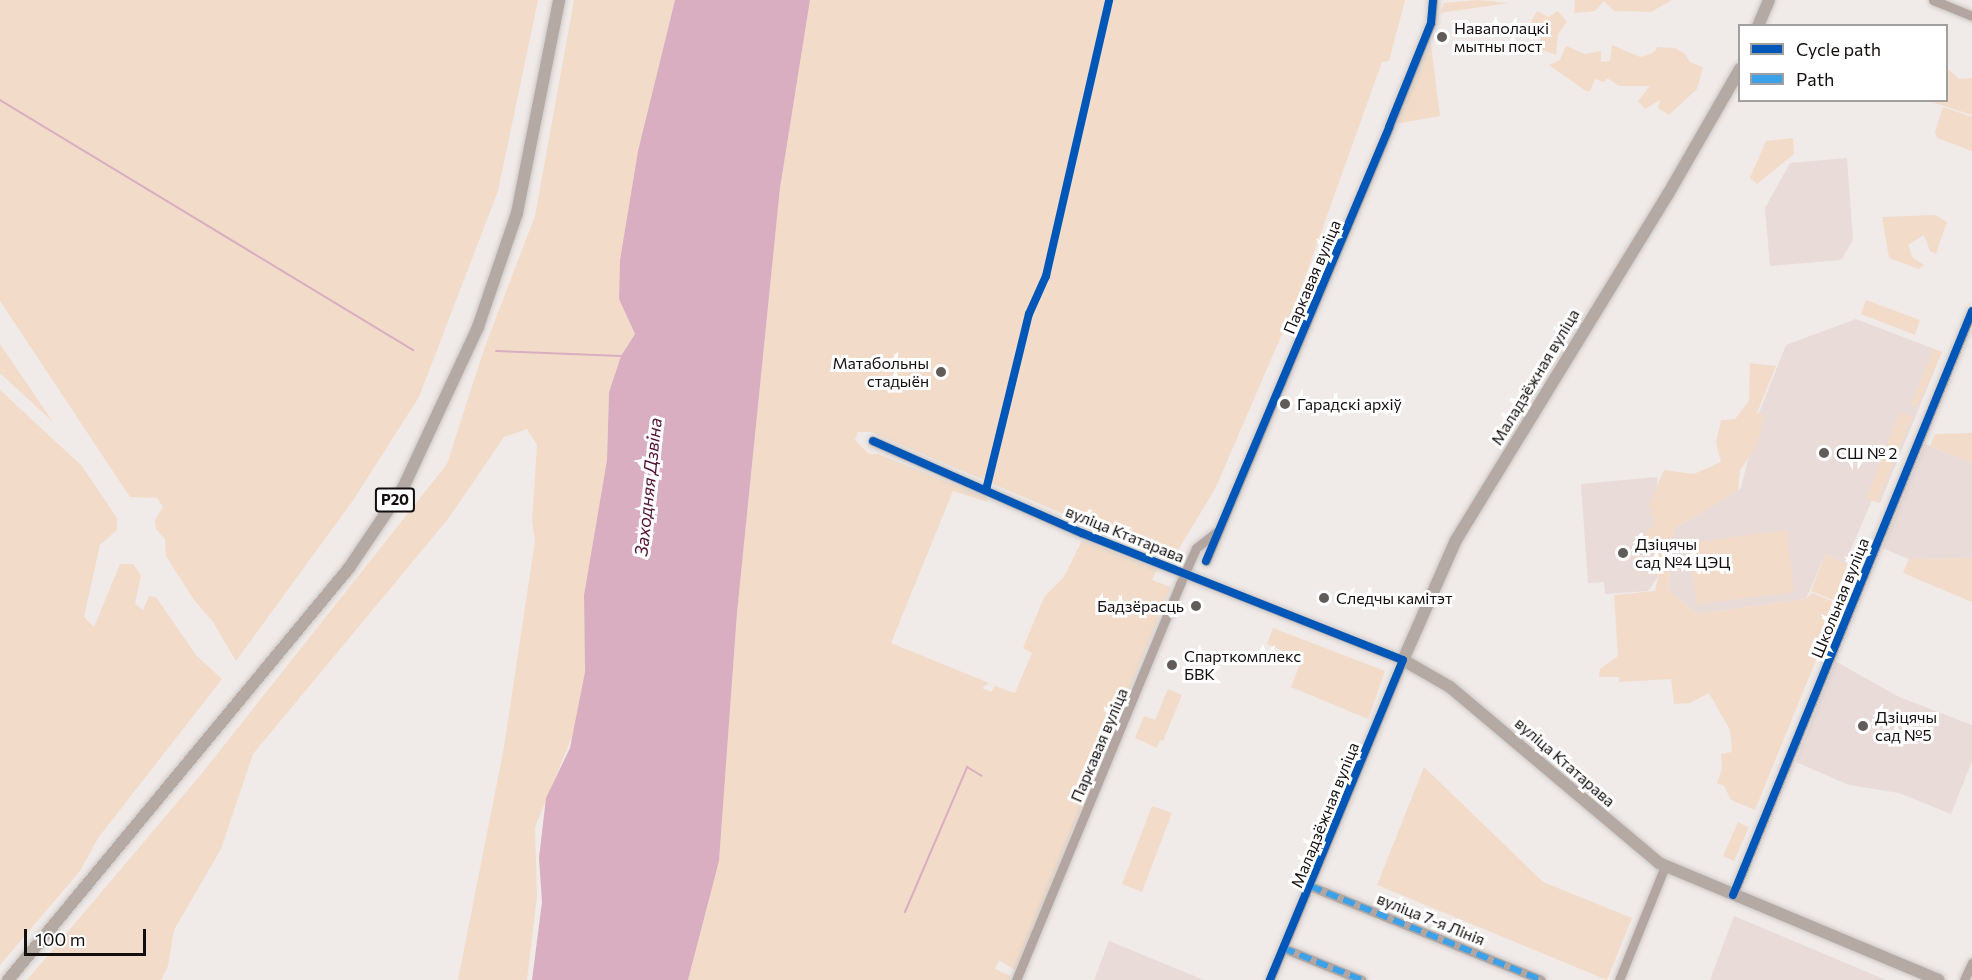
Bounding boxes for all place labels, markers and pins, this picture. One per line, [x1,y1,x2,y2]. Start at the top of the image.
place label: Наваполацкі мытны пост [1454,18,1549,56]
marker: Наваполацкі мытны пост [1435,30,1449,44]
place label: Матабольны стадыён [832,353,929,391]
marker: Матабольны стадыён [934,365,948,379]
place label: Гарадскі архіў [1297,394,1402,414]
marker: Гарадскі архіў [1278,397,1292,411]
place label: СШ № 2 [1836,443,1897,463]
marker: СШ № 2 [1817,446,1831,460]
place label: Дзіцячы сад №4 ЦЭЦ [1635,534,1731,572]
marker: Дзіцячы сад №4 ЦЭЦ [1616,546,1630,560]
place label: Следчы камітэт [1336,588,1452,608]
marker: Следчы камітэт [1317,591,1331,605]
place label: Бадзёрасць [1097,596,1184,616]
marker: Бадзёрасць [1189,599,1203,613]
place label: Спарткомплекс БВК [1184,646,1301,684]
marker: Спарткомплекс БВК [1165,658,1179,672]
place label: Дзіцячы сад №5 [1875,707,1937,745]
marker: Дзіцячы сад №5 [1856,719,1870,733]

